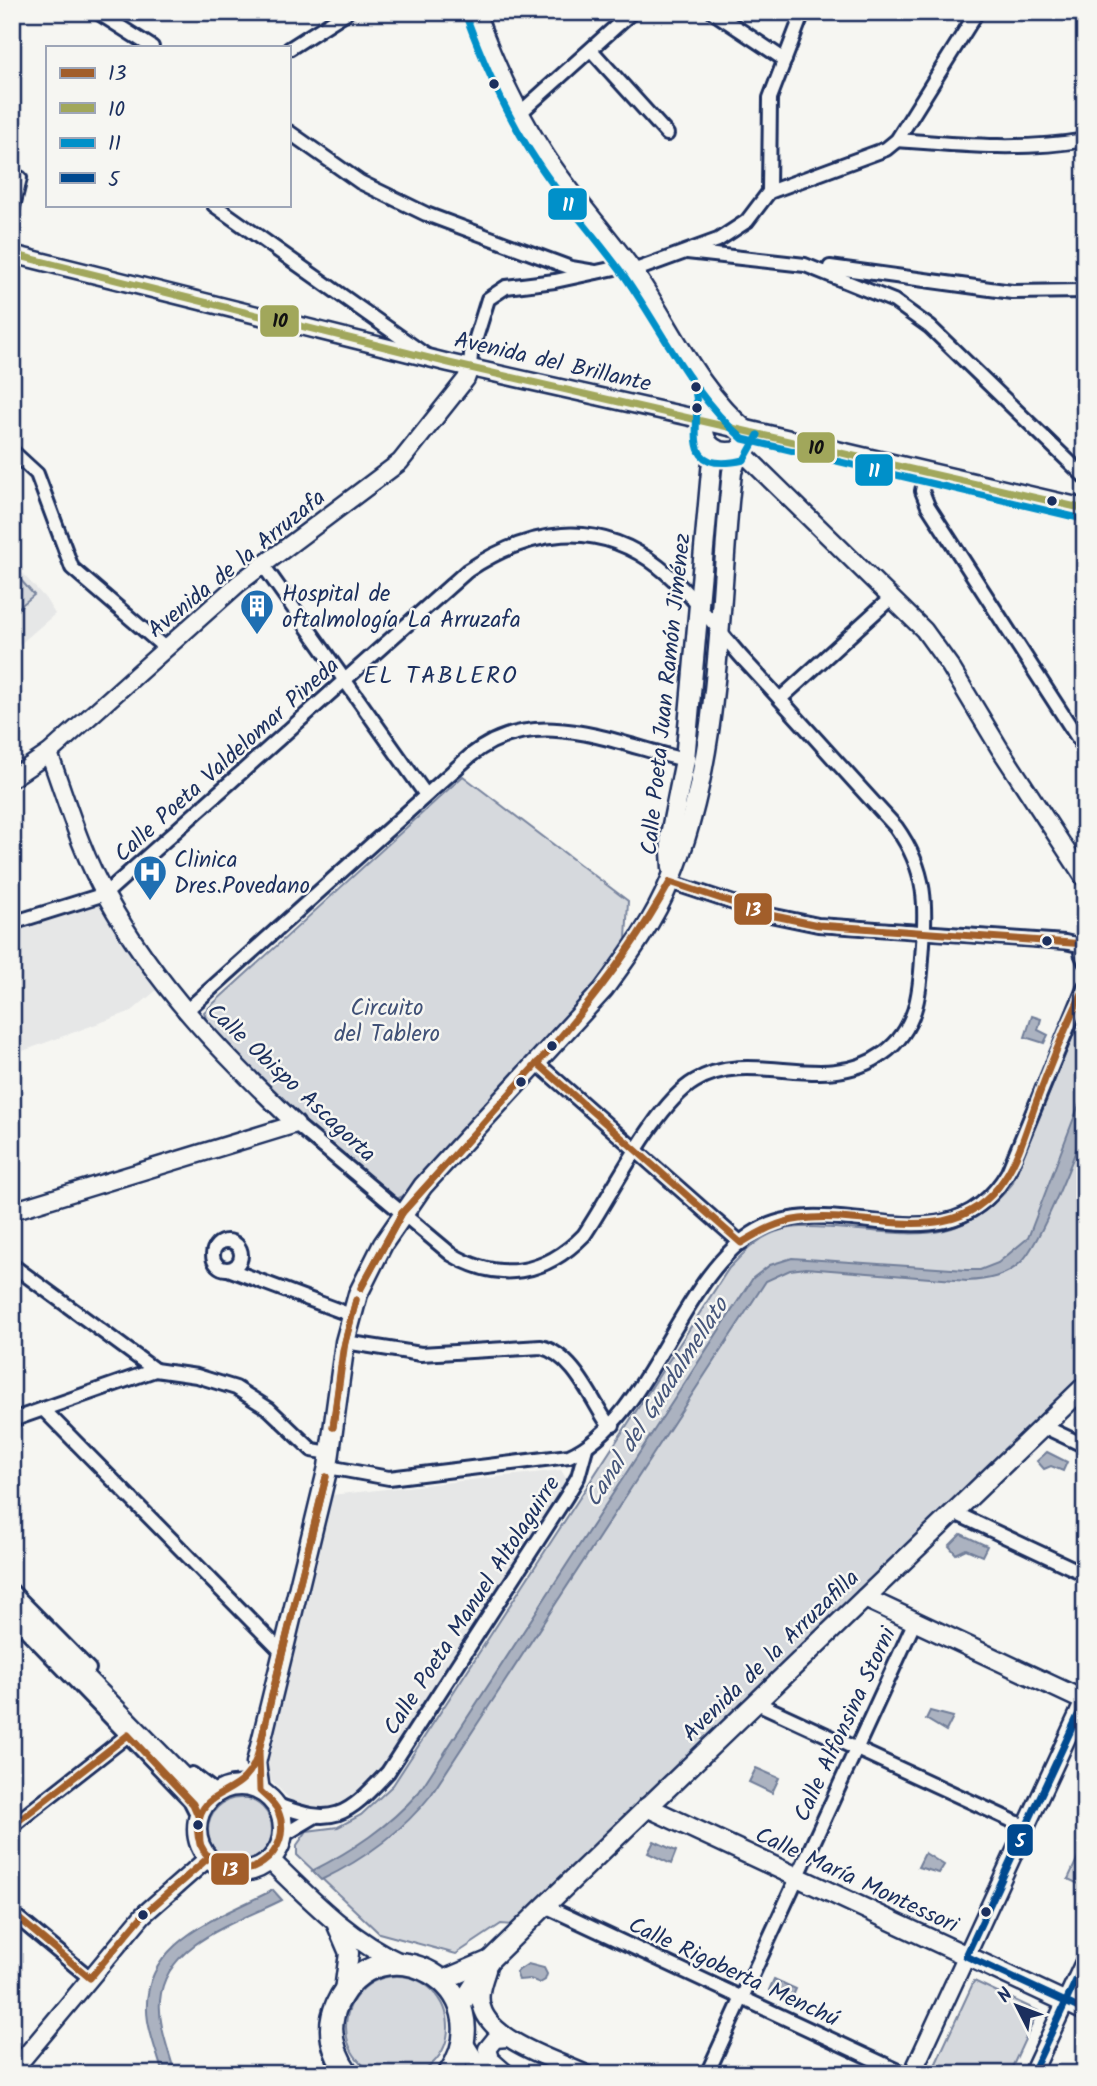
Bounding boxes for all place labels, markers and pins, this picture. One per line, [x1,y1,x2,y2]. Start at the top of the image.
unlabelled marker [487,77,501,91]
unlabelled marker [689,380,703,394]
unlabelled marker [690,401,704,415]
unlabelled marker [1045,494,1059,508]
place label: Hospital de oftalmología La Arruzafa [282,577,521,639]
building icon: Hospital de oftalmología La Arruzafa [238,587,276,636]
place label: Clinica Dres.Povedano [174,843,310,905]
hospital icon: Clinica Dres.Povedano [131,853,169,902]
unlabelled marker [1040,934,1054,948]
unlabelled marker [545,1039,559,1053]
unlabelled marker [514,1075,528,1089]
unlabelled marker [191,1818,205,1832]
unlabelled marker [979,1905,993,1919]
unlabelled marker [136,1908,150,1922]

